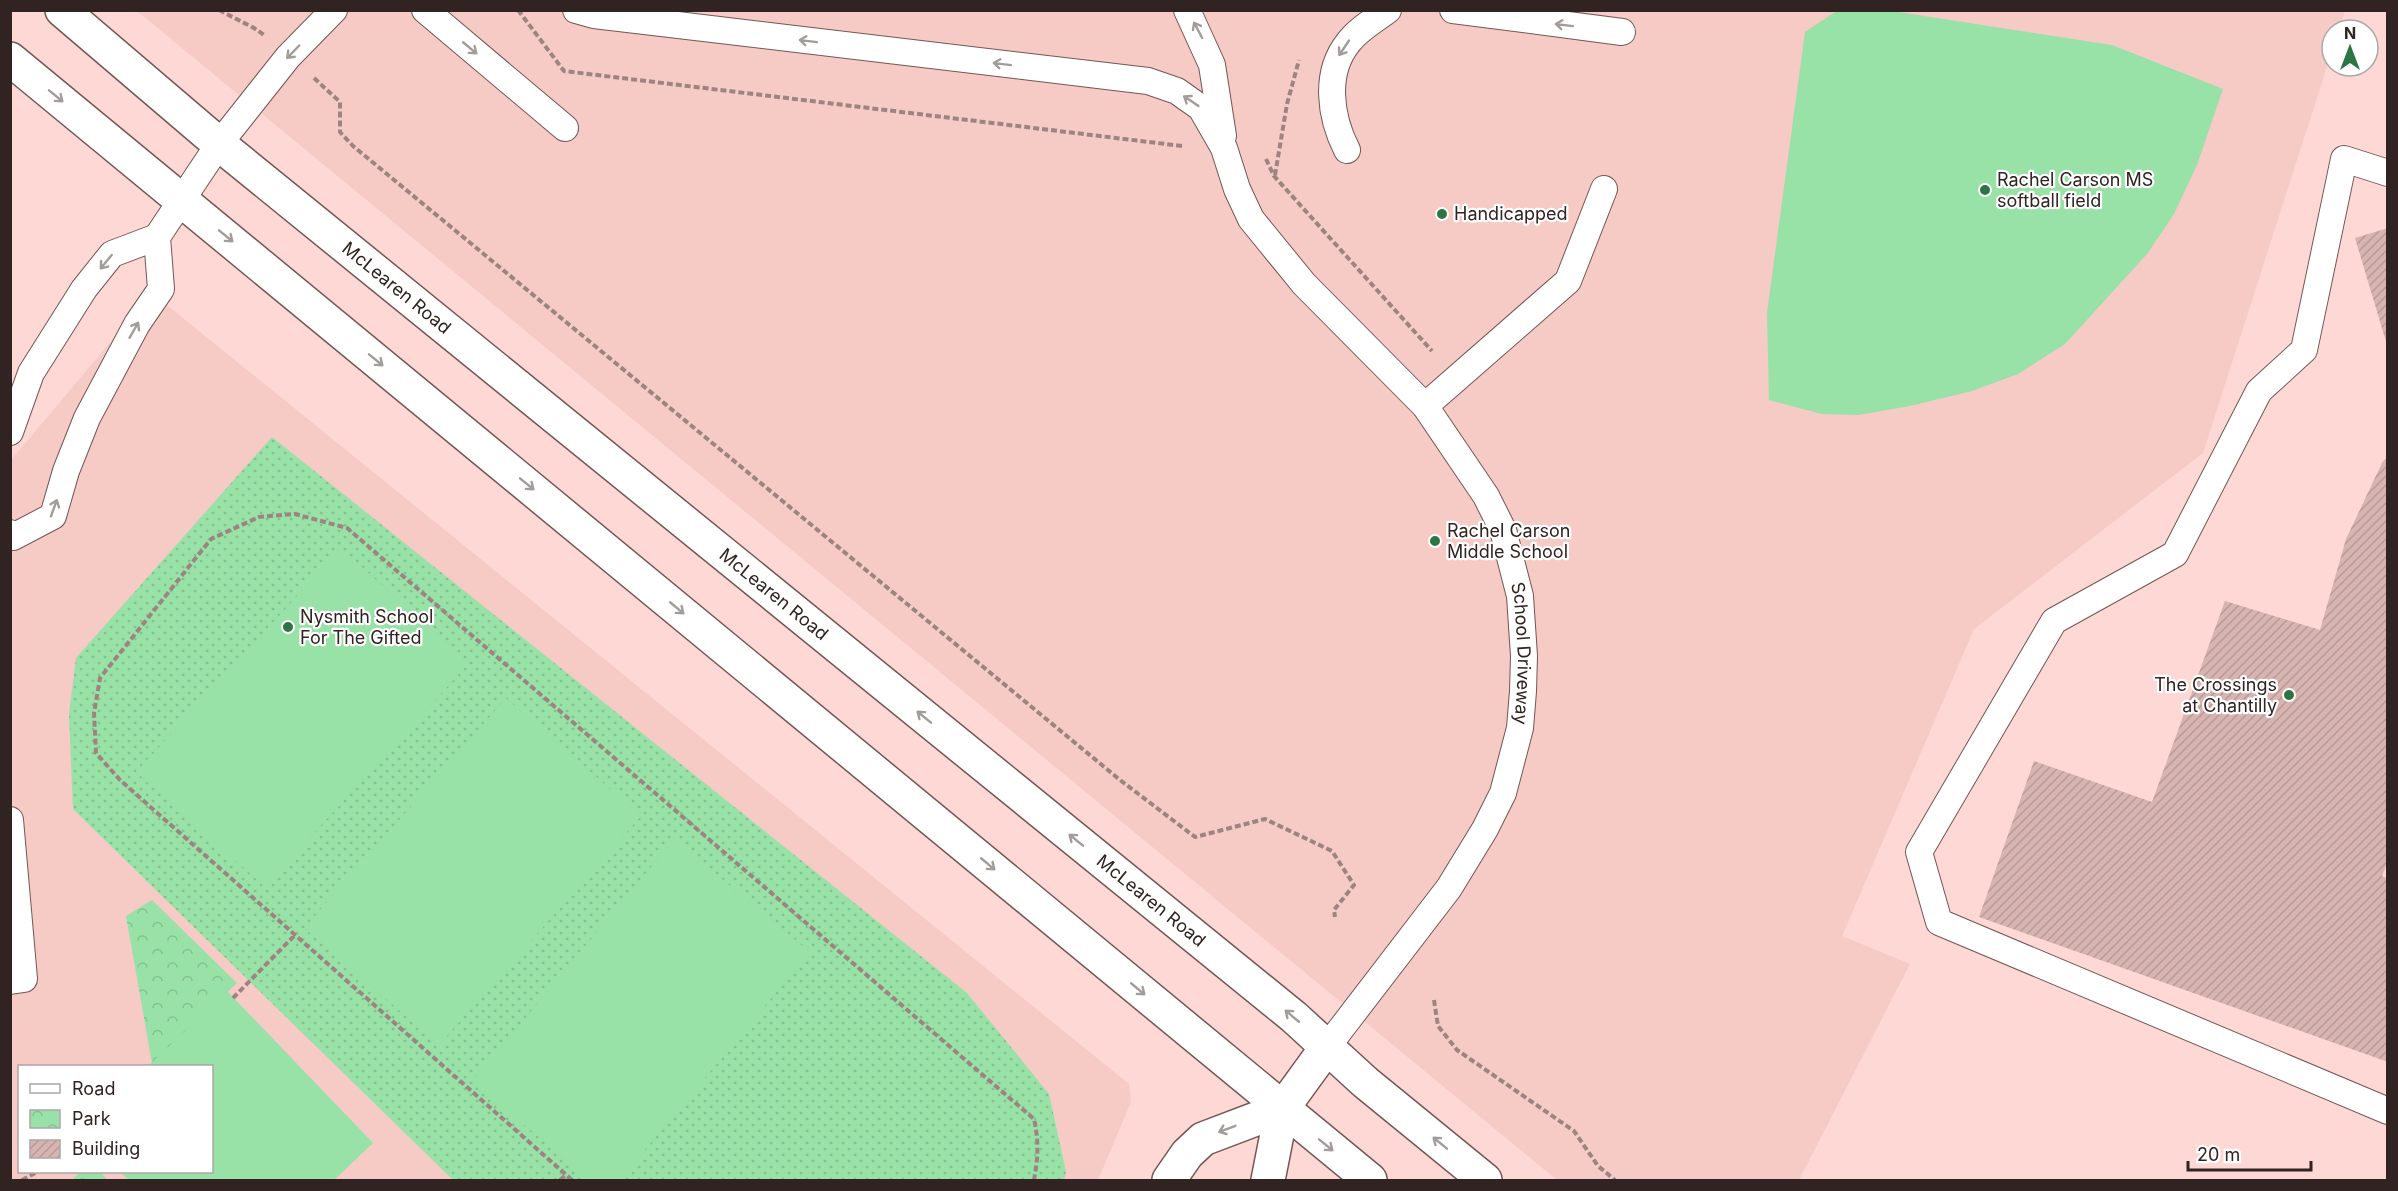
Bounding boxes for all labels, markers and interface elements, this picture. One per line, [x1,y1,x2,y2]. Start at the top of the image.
north arrow [2320,18,2380,78]
one-way arrow [1555,19,1575,30]
one-way arrow [1192,22,1203,40]
text: N [2344,23,2356,43]
one-way arrow [799,35,819,46]
one-way arrow [1338,40,1350,56]
one-way arrow [462,41,477,55]
one-way arrow [286,45,300,60]
one-way arrow [992,58,1012,69]
one-way arrow [48,89,63,103]
one-way arrow [1183,95,1200,107]
place label: Rachel Carson MS softball field [1997,169,2153,211]
marker: Rachel Carson MS softball field [1978,183,1992,197]
place label: Handicapped [1454,203,1568,224]
marker: Handicapped [1435,207,1449,221]
one-way arrow [218,229,233,243]
street label: McLearen Road [338,237,455,338]
one-way arrow [99,254,112,270]
one-way arrow [128,322,140,339]
one-way arrow [368,353,384,366]
one-way arrow [519,477,534,491]
one-way arrow [50,499,61,517]
place label: Rachel Carson Middle School [1447,520,1570,562]
marker: Rachel Carson Middle School [1428,534,1442,548]
street label: McLearen Road [716,544,833,644]
street label: School Driveway [1507,580,1535,725]
one-way arrow [669,601,685,614]
place label: Nysmith School For The Gifted [300,606,433,648]
marker: Nysmith School For The Gifted [281,620,295,634]
place label: The Crossings at Chantilly [2154,674,2277,716]
marker: The Crossings at Chantilly [2282,688,2296,702]
one-way arrow [916,711,932,724]
one-way arrow [1068,834,1084,847]
street label: McLearen Road [1093,850,1210,951]
one-way arrow [980,858,996,871]
one-way arrow [1130,982,1145,996]
one-way arrow [1285,1009,1300,1023]
legend [18,1065,213,1173]
text: Road [72,1078,115,1099]
text: Park [72,1108,111,1129]
one-way arrow [1218,1124,1237,1135]
scale bar [2188,1134,2311,1172]
one-way arrow [1432,1137,1448,1150]
text: Building [72,1138,140,1159]
one-way arrow [1318,1138,1334,1151]
text: 20 m [2197,1144,2240,1165]

